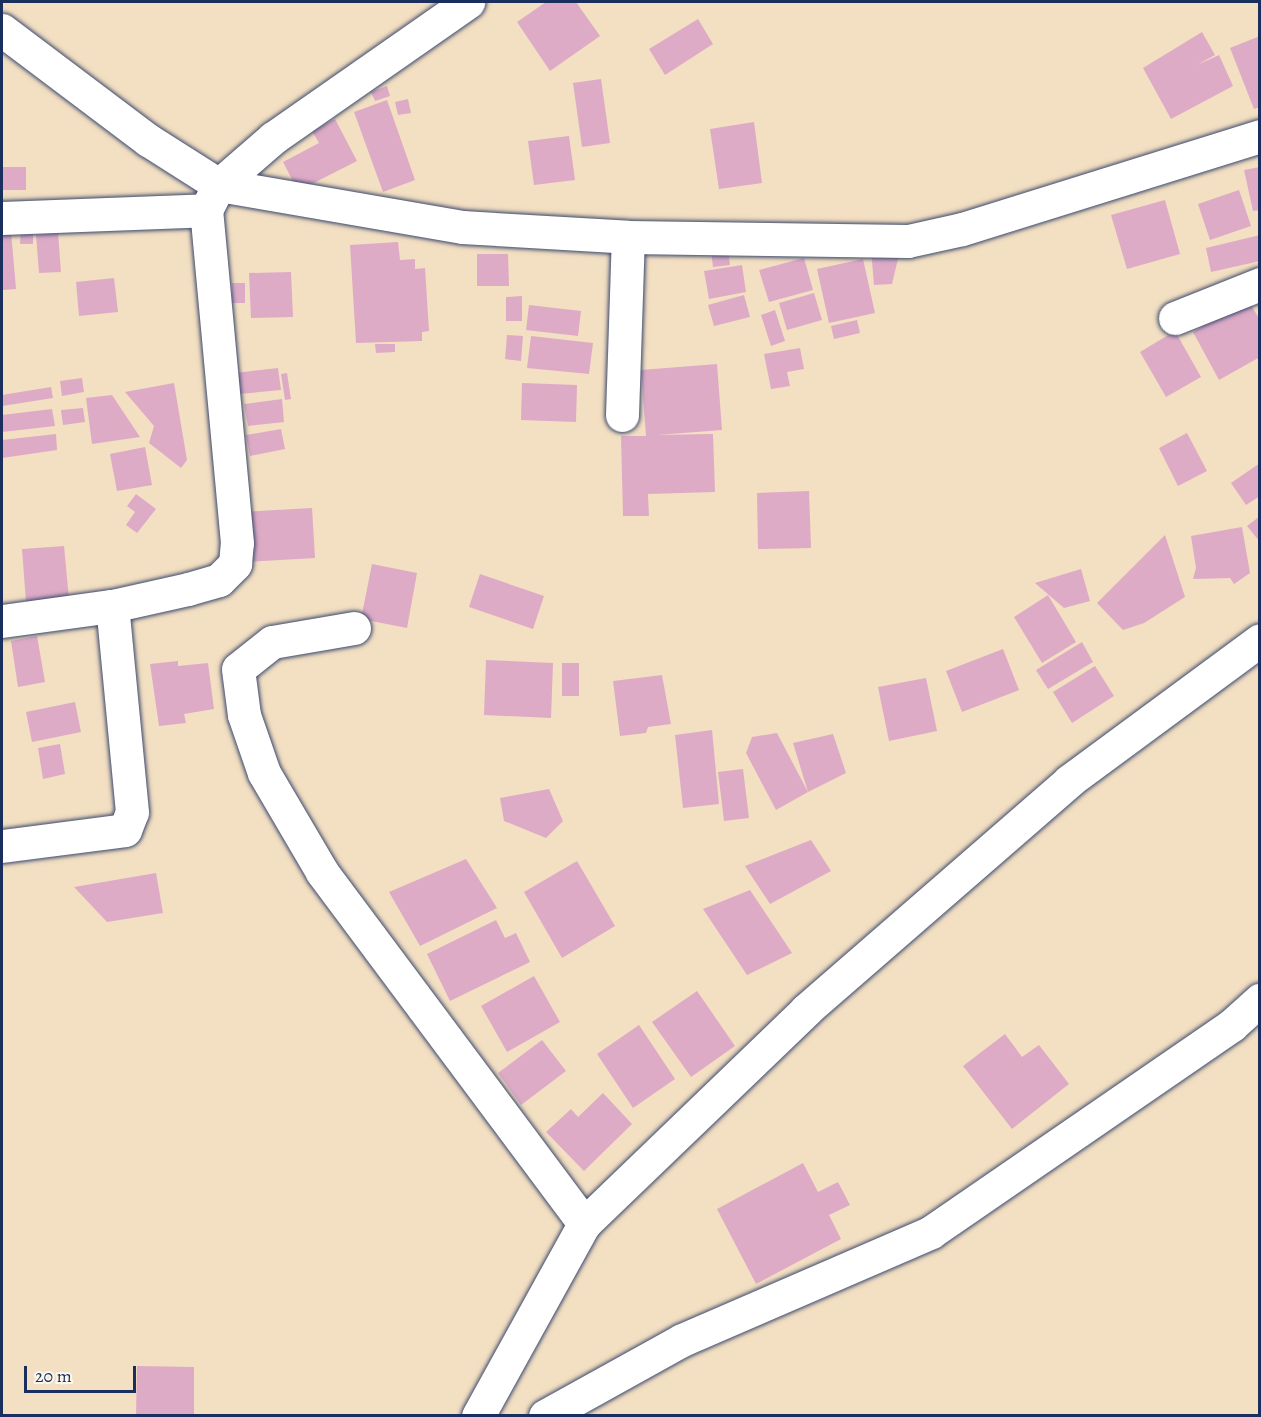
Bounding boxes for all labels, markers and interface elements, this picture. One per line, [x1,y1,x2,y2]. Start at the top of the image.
scale bar [27,1354,140,1392]
text: 20 m [35,1364,72,1388]

